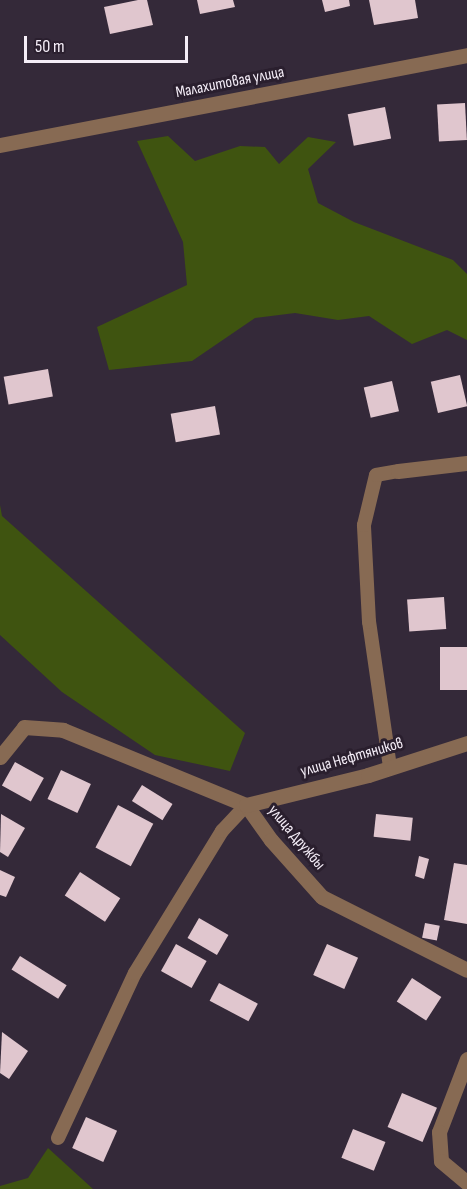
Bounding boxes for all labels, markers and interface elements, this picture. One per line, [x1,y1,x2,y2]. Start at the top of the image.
scale bar [27,24,190,62]
text: 50 m [35,36,65,57]
street label: Малахитовая улица [174,63,286,103]
street label: улица Нефтяников [298,734,406,782]
street label: улица Дружбы [263,802,329,874]

